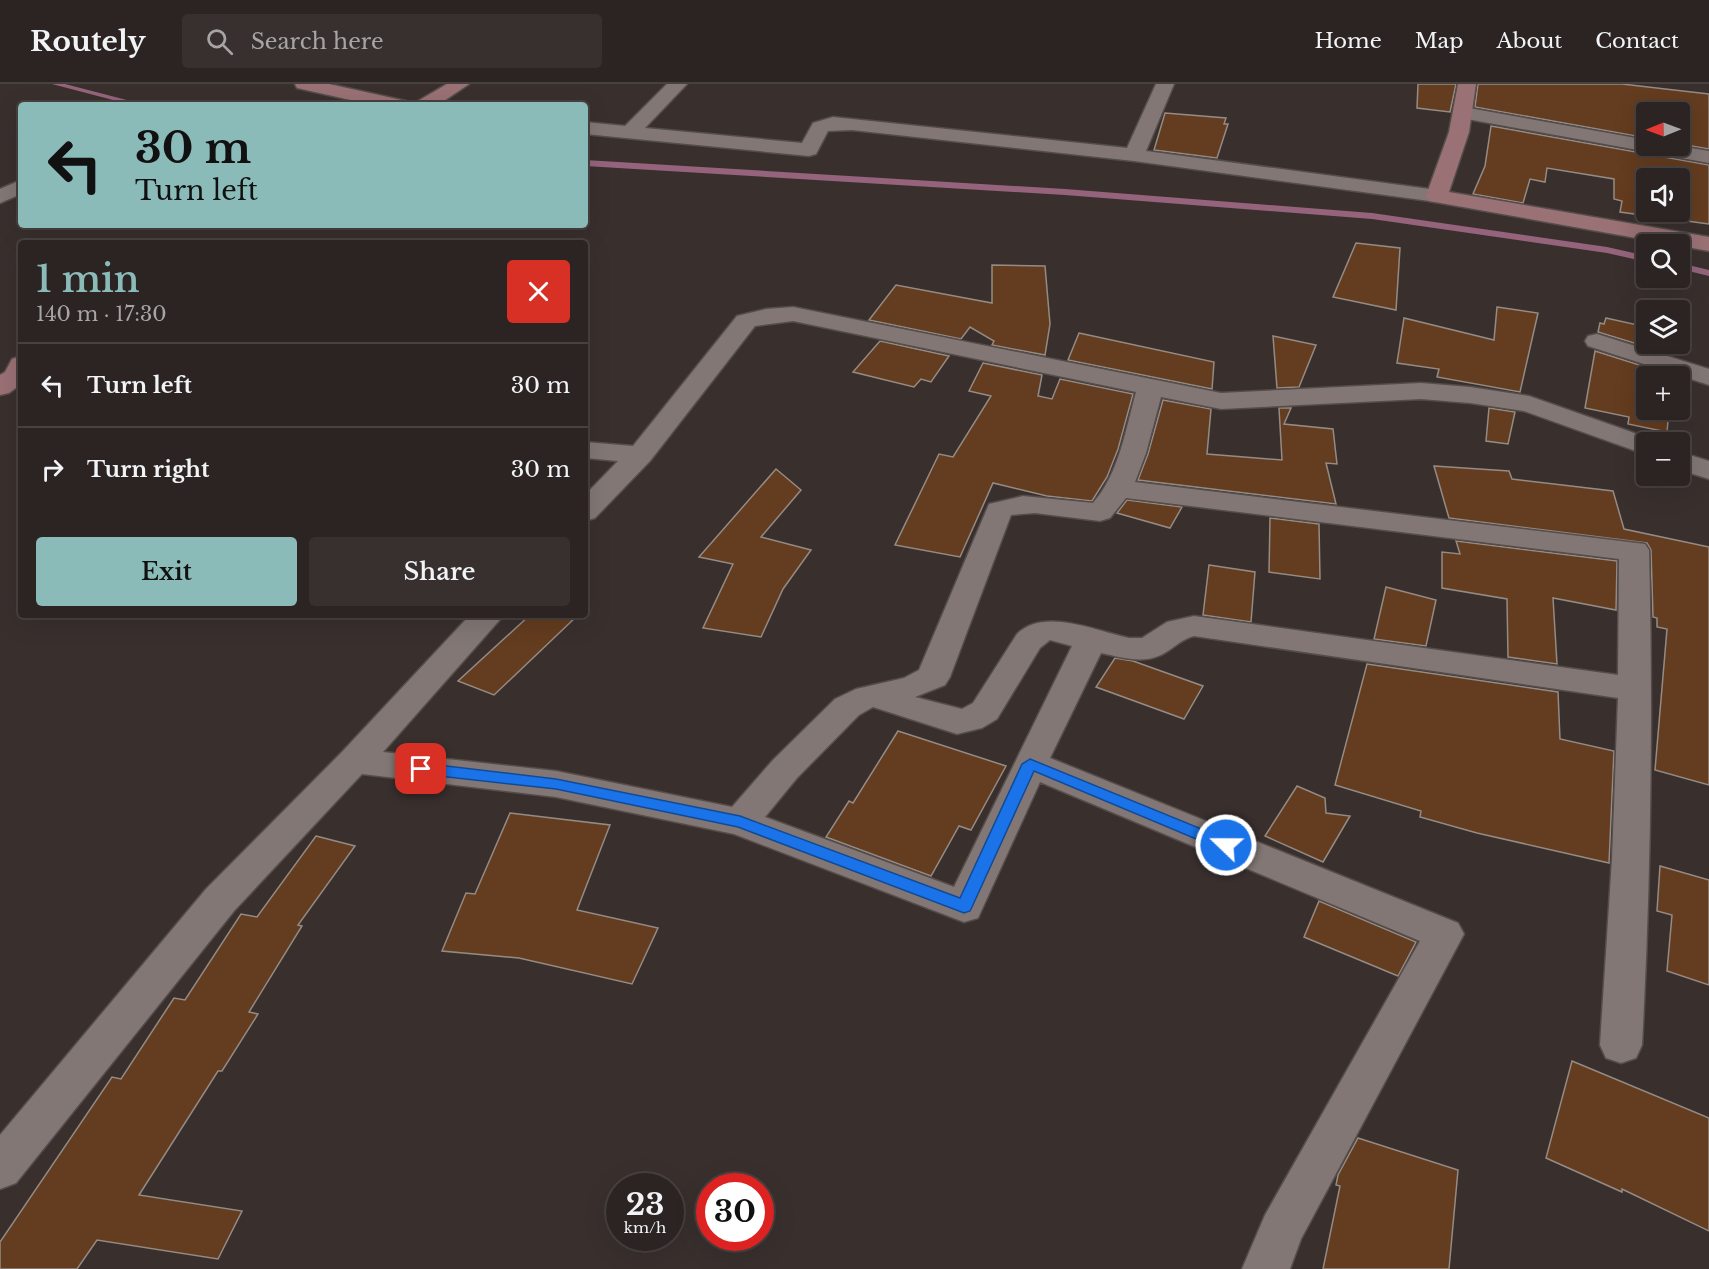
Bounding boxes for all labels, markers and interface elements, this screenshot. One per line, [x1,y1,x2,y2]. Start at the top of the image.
search box [182,14,602,68]
text: Routely [30,24,146,59]
icon: search [203,25,236,58]
text: Search here [251,28,384,55]
text: Home [1315,28,1382,54]
text: Map [1415,28,1463,54]
text: About [1496,28,1562,54]
text: Contact [1595,28,1679,54]
north arrow [1636,102,1690,156]
map controls [1636,102,1690,486]
text: 30 m [135,122,251,174]
icon: left [36,126,114,204]
button: sound [1636,168,1690,222]
text: Turn left [135,174,258,207]
button: search [1636,234,1690,288]
text: 1 min [36,257,140,302]
button: close [507,260,570,323]
button: layers [1636,300,1690,354]
text: 140 m · 17:30 [36,302,167,326]
button: + [1636,366,1690,420]
icon: left [36,369,69,402]
text: Turn left [87,372,192,399]
text: 30 m [511,372,570,399]
button: − [1636,432,1690,486]
icon: right [36,453,69,486]
text: Turn right [87,456,209,483]
text: 30 m [511,456,570,483]
button: Exit [36,537,297,606]
button: Share [309,537,570,606]
pin [395,743,446,794]
icon: arrive [404,752,437,785]
position arrow [1194,813,1258,877]
speed limit sign: 30 [696,1173,774,1251]
text: 23 [626,1186,664,1223]
text: km/h [624,1218,666,1237]

